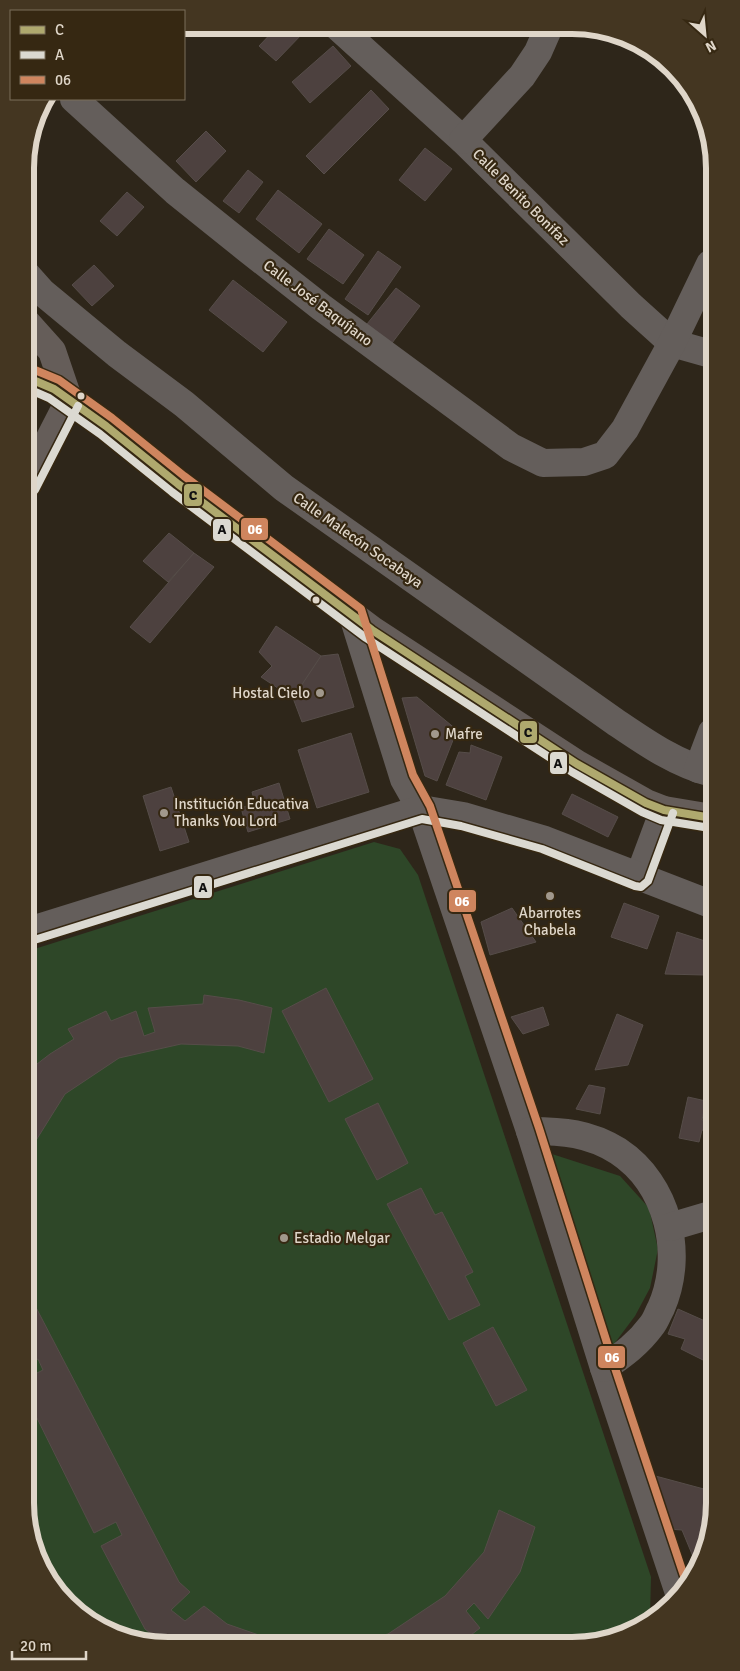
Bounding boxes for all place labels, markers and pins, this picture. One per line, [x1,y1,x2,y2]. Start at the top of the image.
unlabelled marker [76,391,86,401]
unlabelled marker [311,595,321,605]
place label: Hostal Cielo [232,684,310,702]
marker: Hostal Cielo [314,687,326,699]
place label: Mafre [445,725,483,743]
marker: Mafre [429,728,441,740]
place label: Institución Educativa Thanks You Lord [174,795,309,830]
marker: Institución Educativa Thanks You Lord [158,807,170,819]
marker: Abarrotes Chabela [544,890,556,902]
place label: Abarrotes Chabela [519,904,582,939]
place label: Estadio Melgar [294,1229,390,1247]
marker: Estadio Melgar [278,1232,290,1244]

